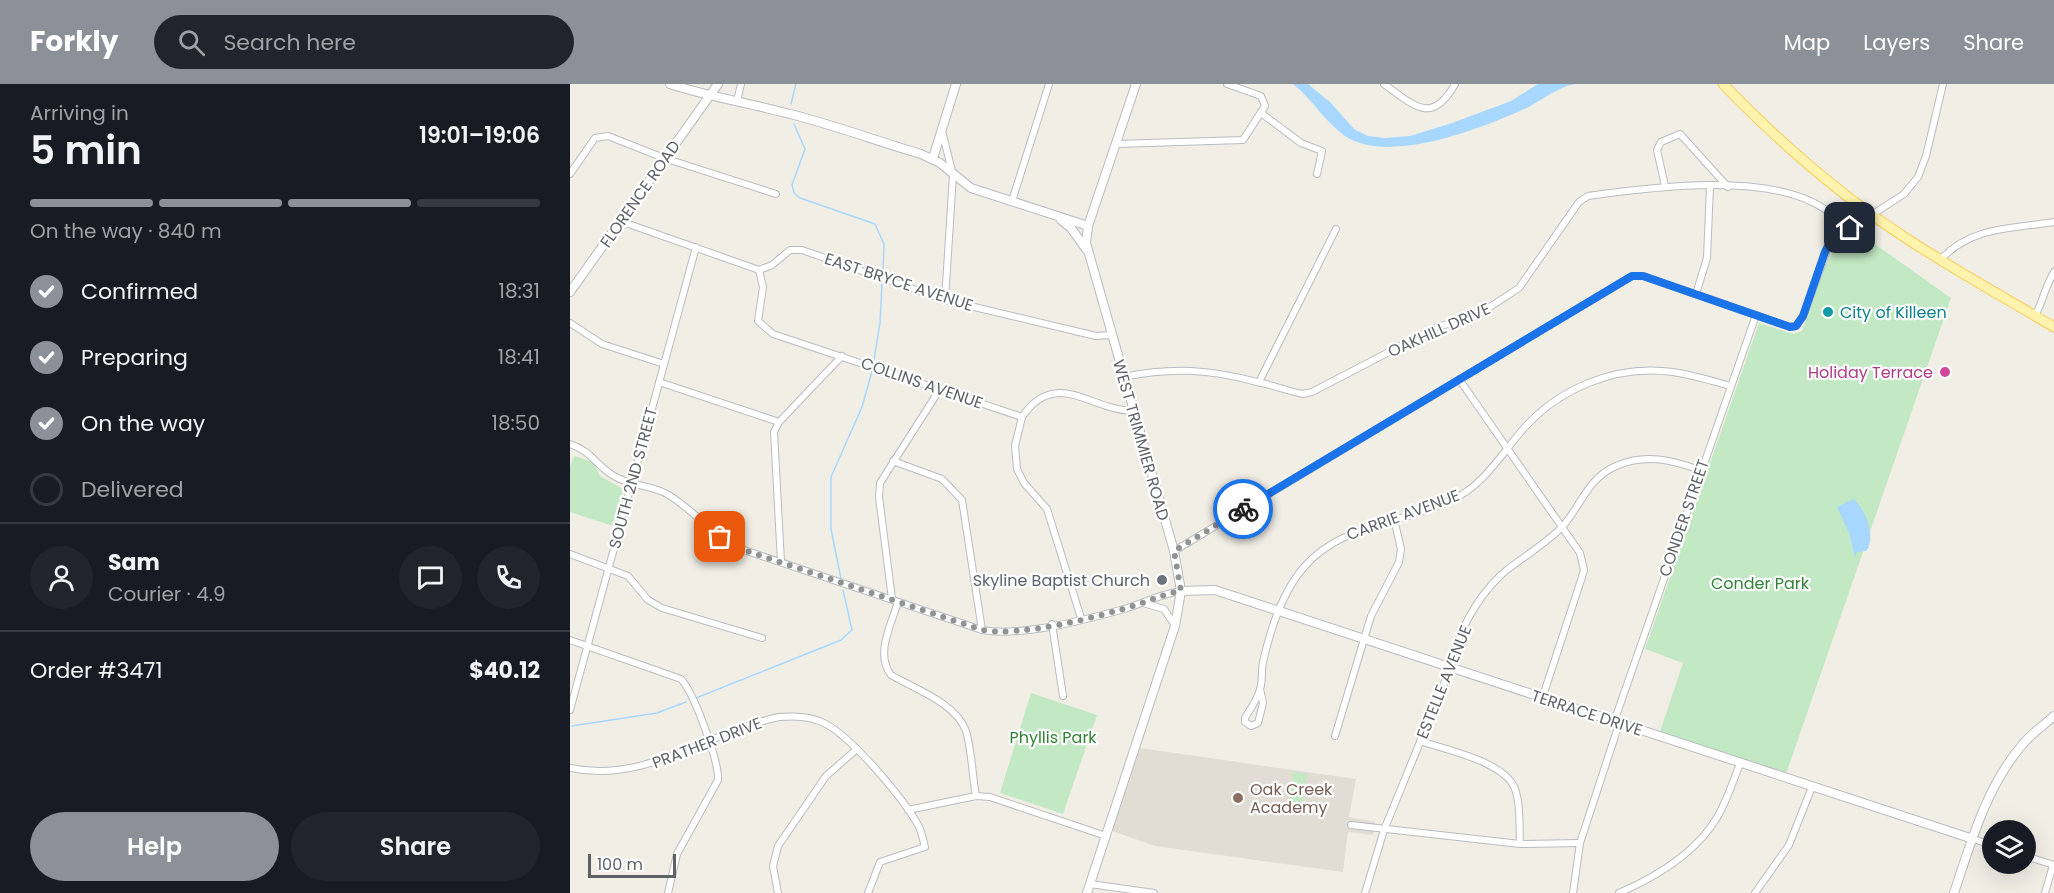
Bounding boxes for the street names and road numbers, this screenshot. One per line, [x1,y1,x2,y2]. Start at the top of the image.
street label: FLORENCE ROAD [594,136,686,252]
street label: EAST BRYCE AVENUE [822,247,976,317]
street label: OAKHILL DRIVE [1384,297,1494,363]
street label: COLLINS AVENUE [858,351,986,415]
street label: WEST TRIMMIER ROAD [1107,357,1175,523]
street label: SOUTH 2ND STREET [603,404,663,551]
street label: CONDER STREET [1653,456,1715,580]
street label: CARRIE AVENUE [1343,484,1463,546]
street label: ESTELLE AVENUE [1411,622,1477,742]
street label: TERRACE DRIVE [1528,684,1646,742]
street label: PRATHER DRIVE [649,712,765,774]

